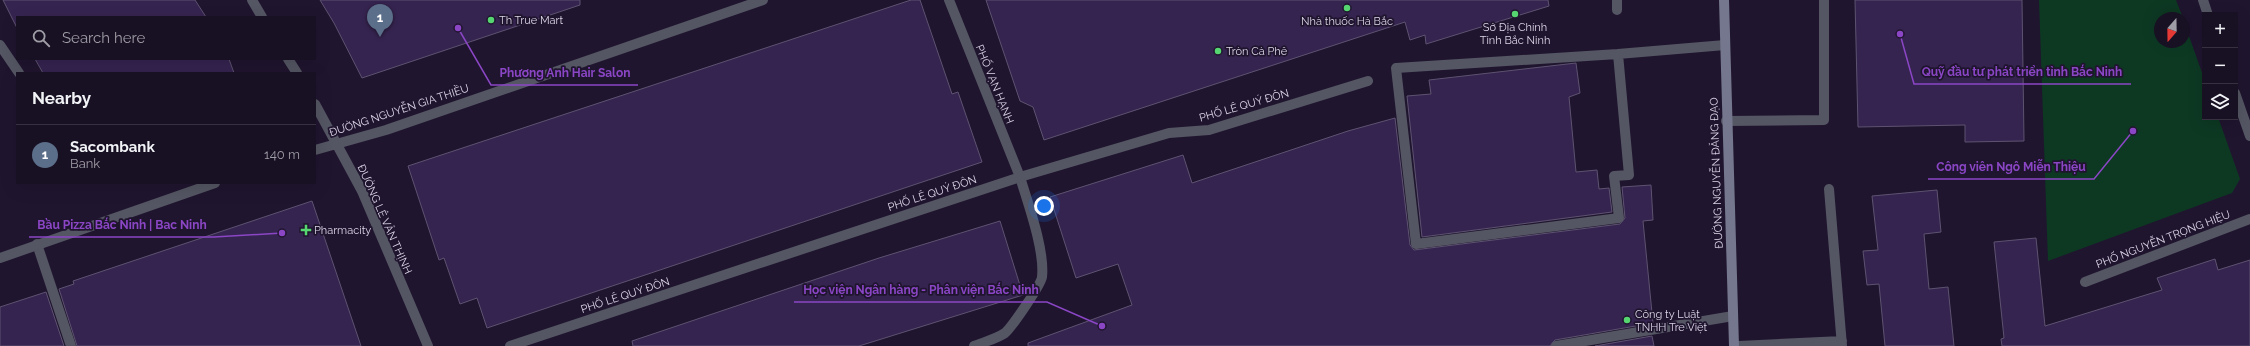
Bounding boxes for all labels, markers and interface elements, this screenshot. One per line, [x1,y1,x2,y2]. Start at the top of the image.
marker: Nhà thuốc Hà Bắc [1342,3,1352,13]
pin: 1 [367,4,393,37]
marker: Sở Địa Chính Tỉnh Bắc Ninh [1510,9,1520,19]
north arrow [2154,12,2190,48]
map controls [2202,12,2238,120]
button: + [2202,12,2238,48]
place label: Th True Mart [499,14,563,27]
marker: Th True Mart [486,15,496,25]
place label: Nhà thuốc Hà Bắc [1301,15,1393,28]
search box [16,16,316,60]
place label: Sở Địa Chính Tỉnh Bắc Ninh [1480,21,1550,47]
icon: search [30,27,52,49]
text: Search here [62,29,145,47]
street label: PHỐ VẠN HẠNH [973,42,1017,126]
place label: Tròn Cà Phê [1226,45,1288,58]
marker: Tròn Cà Phê [1213,46,1223,56]
button: − [2202,48,2238,84]
callout: Quỹ đầu tư phát triển tỉnh Bắc Ninh [1914,60,2131,84]
callout: Phương Anh Hair Salon [491,61,638,85]
text: Quỹ đầu tư phát triển tỉnh Bắc Ninh [1922,64,2122,79]
text: Phương Anh Hair Salon [500,66,630,80]
street label: ĐƯỜNG NGUYỄN GIA THIỀU [327,81,471,139]
button: layers [2202,84,2238,120]
street label: PHỐ LÊ QUÝ ĐÔN [1197,85,1291,125]
text: Nearby [32,88,91,108]
street label: ĐƯỜNG NGUYỄN ĐĂNG ĐẠO [1706,97,1726,249]
text: Sacombank [70,138,155,156]
text: 1 [42,147,48,162]
text: 140 m [264,147,300,162]
callout: Công viên Ngô Miễn Thiệu [1928,155,2094,179]
text: Bank [70,156,100,171]
text: Công viên Ngô Miễn Thiệu [1936,159,2086,174]
street label: ĐƯỜNG LÊ VĂN THỊNH [354,162,416,276]
street label: PHỐ LÊ QUÝ ĐÔN [886,172,978,214]
your location [1034,196,1054,216]
street label: PHỐ NGUYỄN TRỌNG HIỆU [2094,207,2232,271]
callout: Bầu Pizza Bắc Ninh | Bac Ninh [29,213,214,237]
text: Bầu Pizza Bắc Ninh | Bac Ninh [37,217,207,232]
place label: Pharmacity [314,224,371,237]
marker: Pharmacity [301,225,311,235]
street label: PHỐ LÊ QUÝ ĐÔN [579,274,671,316]
callout: Học viện Ngân hàng - Phân viện Bắc Ninh [794,278,1047,302]
text: Học viện Ngân hàng - Phân viện Bắc Ninh [803,282,1039,297]
place label: Công ty Luật TNHH Tre Việt [1635,308,1708,334]
marker: Công ty Luật TNHH Tre Việt [1622,315,1632,325]

